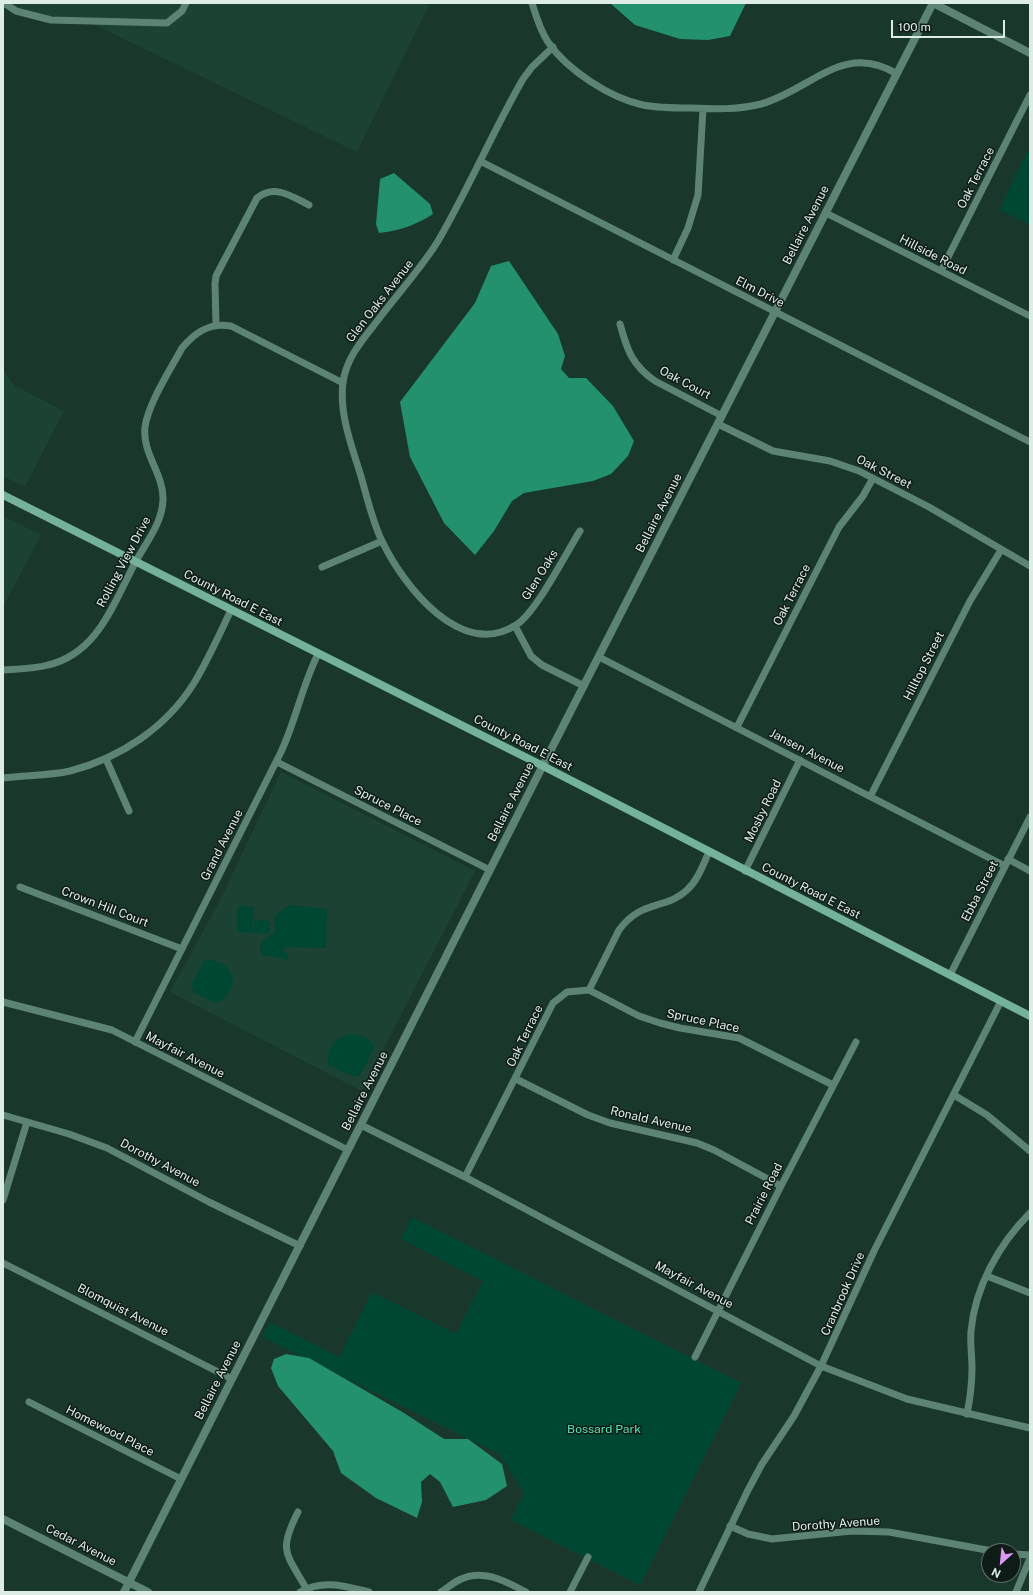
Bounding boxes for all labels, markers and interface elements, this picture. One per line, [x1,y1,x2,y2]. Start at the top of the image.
scale bar [893,12,1007,38]
text: 100 m [898,20,931,34]
street label: Oak Terrace [954,145,998,211]
street label: Bellaire Avenue [780,183,832,267]
street label: Hillside Road [897,232,969,278]
street label: Glen Oaks Avenue [343,257,417,345]
street label: Elm Drive [733,274,787,310]
street label: Oak Court [657,363,713,403]
street label: Oak Street [854,452,914,492]
street label: Bellaire Avenue [633,471,685,555]
street label: Rolling View Drive [94,514,154,610]
street label: Glen Oaks [519,547,561,603]
street label: Oak Terrace [770,562,814,628]
street label: County Road E East [181,567,285,629]
street label: Hilltop Street [900,629,948,703]
street label: County Road E East [471,712,575,774]
street label: Jansen Avenue [767,726,847,776]
street label: Bellaire Avenue [485,760,537,844]
street label: Mosby Road [742,777,784,845]
street label: Spruce Place [352,783,424,829]
street label: Grand Avenue [198,807,246,883]
street label: Ebba Street [959,858,1001,924]
street label: County Road E East [759,860,863,922]
street label: Crown Hill Court [59,884,151,930]
street label: Oak Terrace [504,1003,546,1069]
street label: Spruce Place [665,1006,741,1036]
street label: Mayfair Avenue [143,1029,227,1081]
street label: Bellaire Avenue [339,1049,391,1133]
street label: Ronald Avenue [609,1104,693,1136]
street label: Dorothy Avenue [118,1136,202,1190]
street label: Prairie Road [742,1161,786,1227]
street label: Cranbrook Drive [818,1250,868,1338]
street label: Mayfair Avenue [652,1258,736,1312]
street label: Blomquist Avenue [75,1281,171,1339]
street label: Bellaire Avenue [192,1338,244,1422]
street label: Homewood Place [64,1403,156,1459]
park label: Bossard Park [567,1422,641,1436]
street label: Dorothy Avenue [792,1514,880,1534]
street label: Cedar Avenue [43,1521,119,1569]
north arrow [981,1543,1021,1583]
text: N [989,1566,1003,1580]

